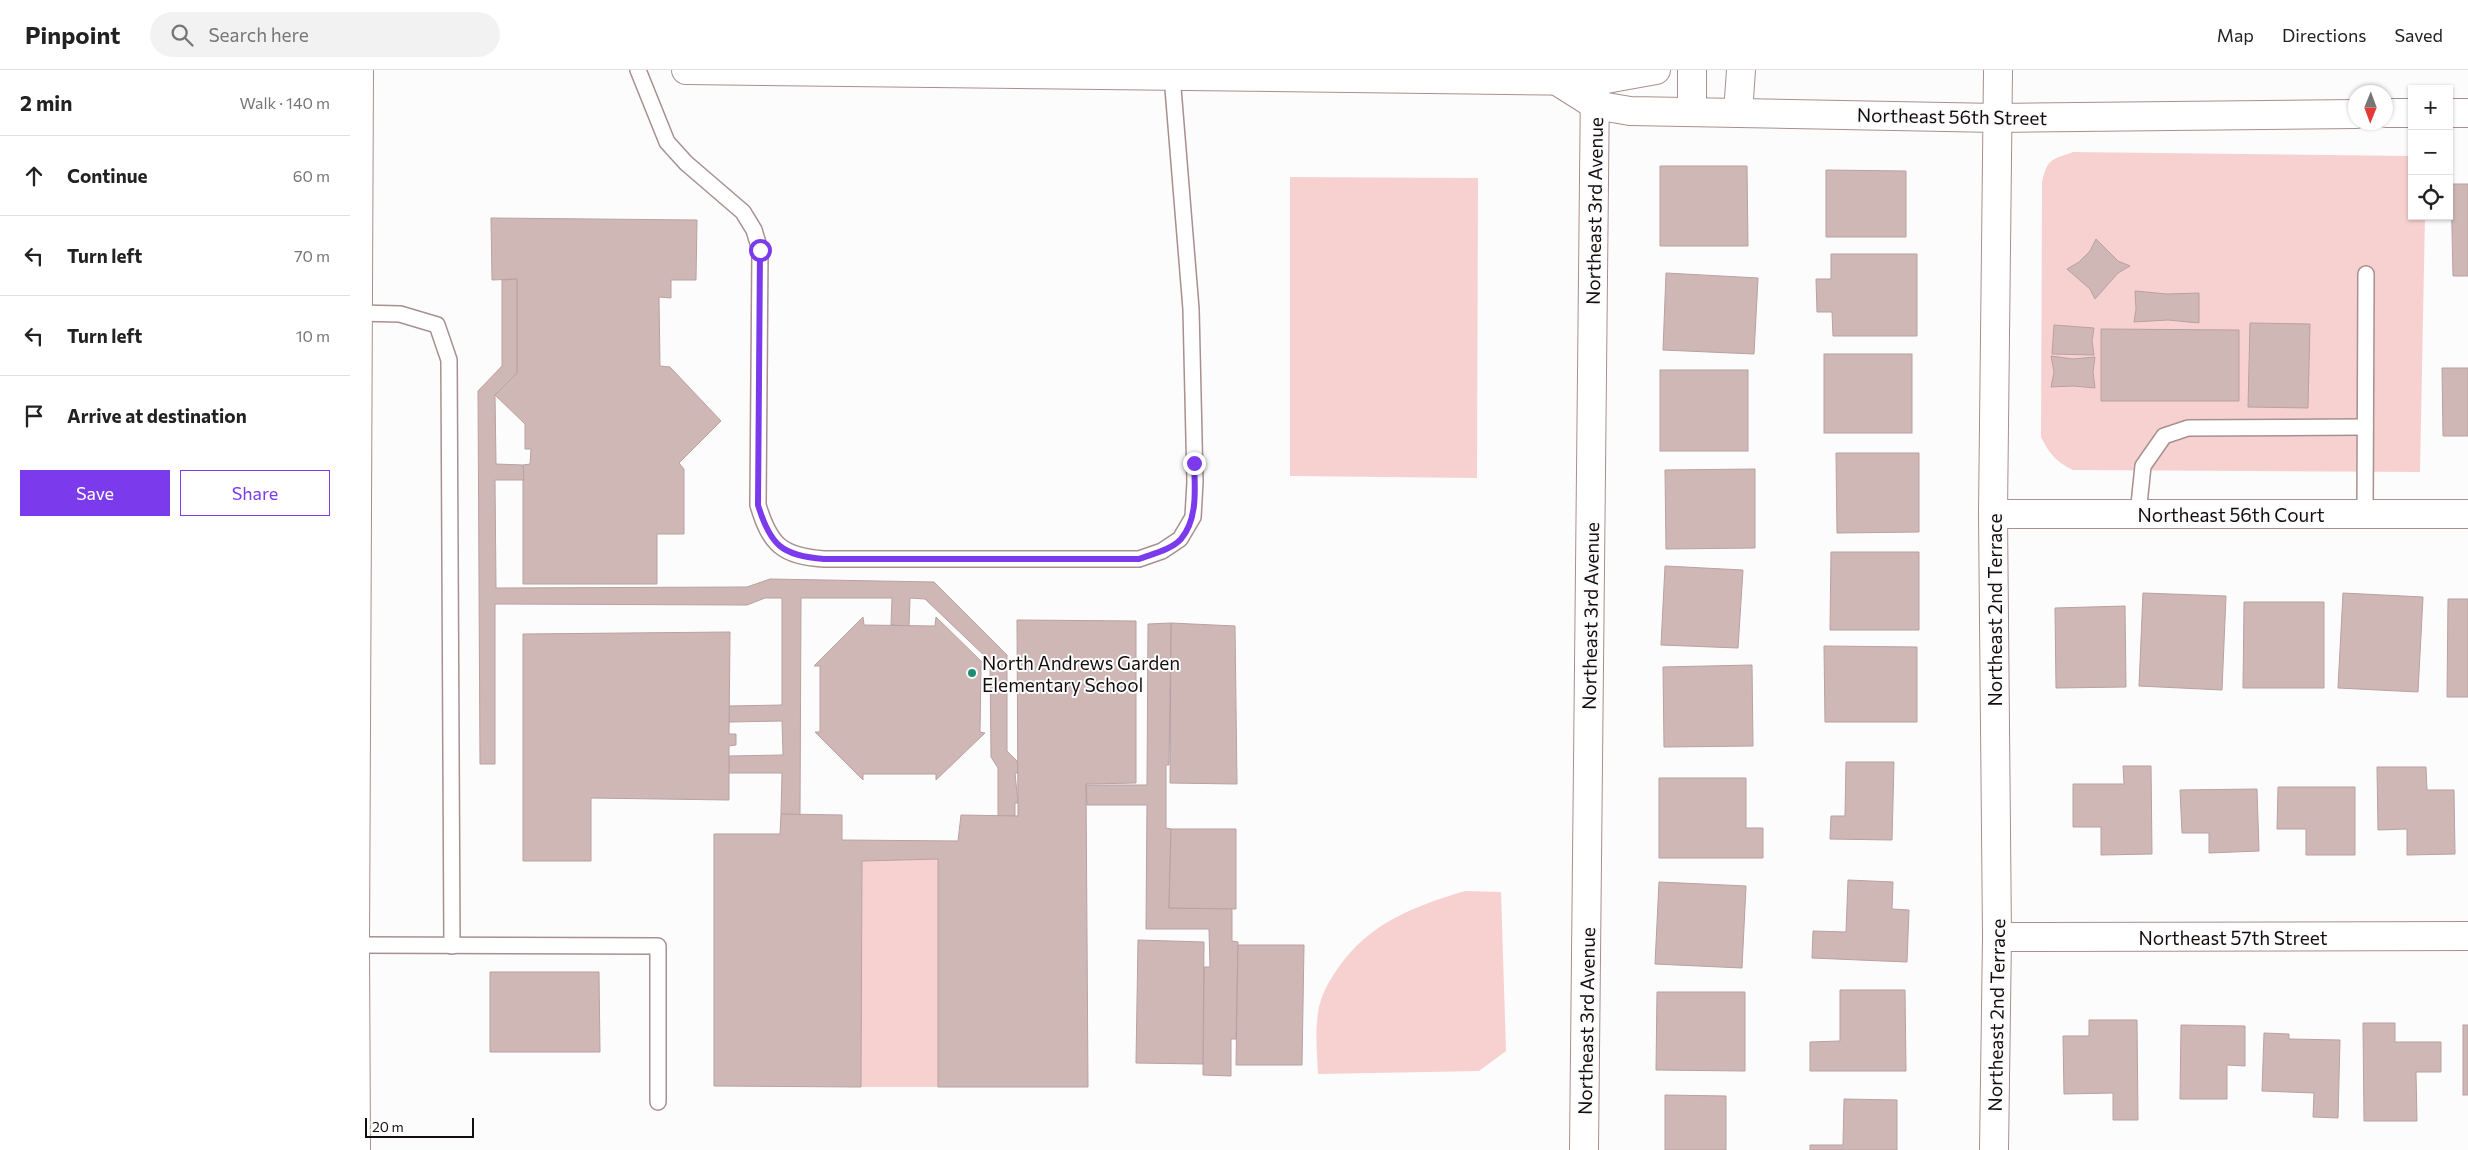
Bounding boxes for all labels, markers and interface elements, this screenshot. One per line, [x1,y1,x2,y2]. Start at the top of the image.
search box [150,12,500,57]
text: Pinpoint [25,20,120,49]
icon: search [168,21,196,49]
text: Search here [208,23,309,46]
text: Map [2217,24,2254,46]
text: Directions [2282,24,2366,46]
text: Saved [2394,24,2443,46]
north arrow [2348,85,2393,130]
map controls [2408,85,2453,220]
button: + [2408,85,2453,130]
text: 2 min [20,90,72,115]
text: Walk · 140 m [240,93,330,112]
street label: Northeast 56th Street [1857,103,2048,129]
street label: Northeast 3rd Avenue [1581,117,1607,305]
button: − [2408,130,2453,175]
icon: ahead [20,162,48,190]
text: Continue [67,164,147,187]
text: 60 m [293,166,330,185]
button: locate [2408,175,2453,220]
route start [749,239,772,262]
icon: left [20,242,48,270]
text: Turn left [67,244,142,267]
text: 70 m [294,246,330,265]
icon: left [20,322,48,350]
text: Turn left [67,324,142,347]
text: 10 m [296,326,330,345]
icon: arrive [20,402,48,430]
text: Arrive at destination [67,404,247,427]
route end [1183,452,1206,475]
button: Save [20,470,170,516]
button: Share [180,470,330,516]
street label: Northeast 56th Court [2137,503,2325,526]
street label: Northeast 2nd Terrace [1983,513,2006,707]
street label: Northeast 3rd Avenue [1577,522,1603,710]
place label: North Andrews Garden Elementary School [982,651,1180,696]
marker: North Andrews Garden Elementary School [966,667,978,679]
street label: Northeast 2nd Terrace [1983,918,2009,1112]
street label: Northeast 57th Street [2139,926,2328,949]
street label: Northeast 3rd Avenue [1573,927,1599,1115]
scale bar [365,1115,474,1138]
text: 20 m [372,1118,404,1135]

